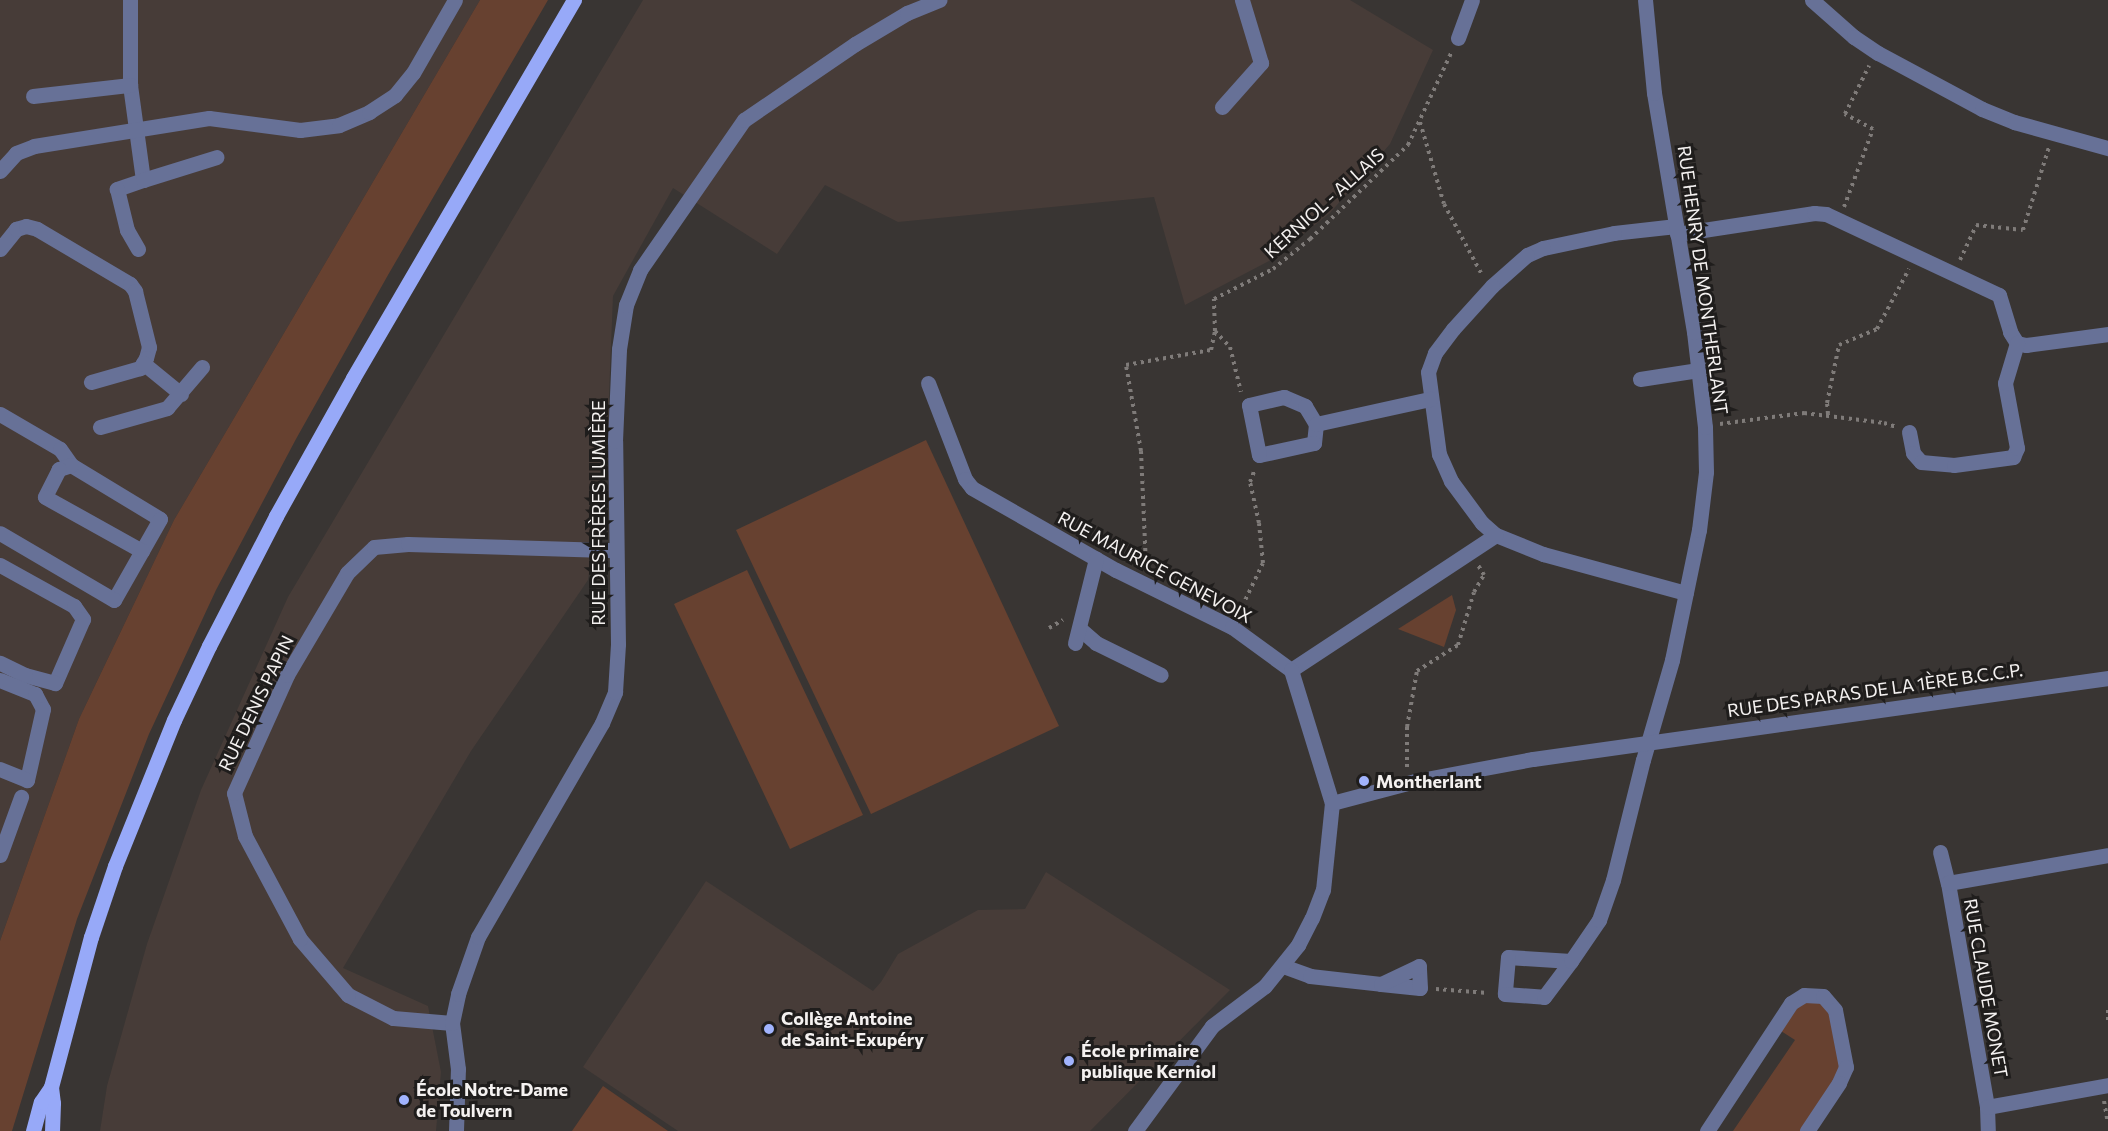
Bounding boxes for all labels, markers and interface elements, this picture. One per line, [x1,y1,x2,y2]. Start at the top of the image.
street label: KERNIOL - ALLAIS [1260,143,1388,263]
street label: RUE HENRY DE MONTHERLANT [1673,144,1733,416]
street label: RUE DES FRÈRES LUMIÈRE [587,400,609,626]
street label: RUE MAURICE GENEVOIX [1054,507,1256,627]
street label: RUE DENIS PAPIN [214,632,298,774]
street label: RUE DES PARAS DE LA 1ÈRE B.C.C.P. [1726,659,2024,721]
place label: Montherlant [1376,770,1482,792]
marker: Montherlant [1357,774,1371,788]
street label: RUE CLAUDE MONET [1960,897,2012,1079]
place label: Collège Antoine de Saint-Exupéry [781,1008,924,1050]
marker: Collège Antoine de Saint-Exupéry [762,1022,776,1036]
place label: École primaire publique Kerniol [1081,1040,1216,1082]
marker: École primaire publique Kerniol [1062,1054,1076,1068]
place label: École Notre-Dame de Toulvern [416,1079,568,1122]
marker: École Notre-Dame de Toulvern [397,1093,411,1107]

